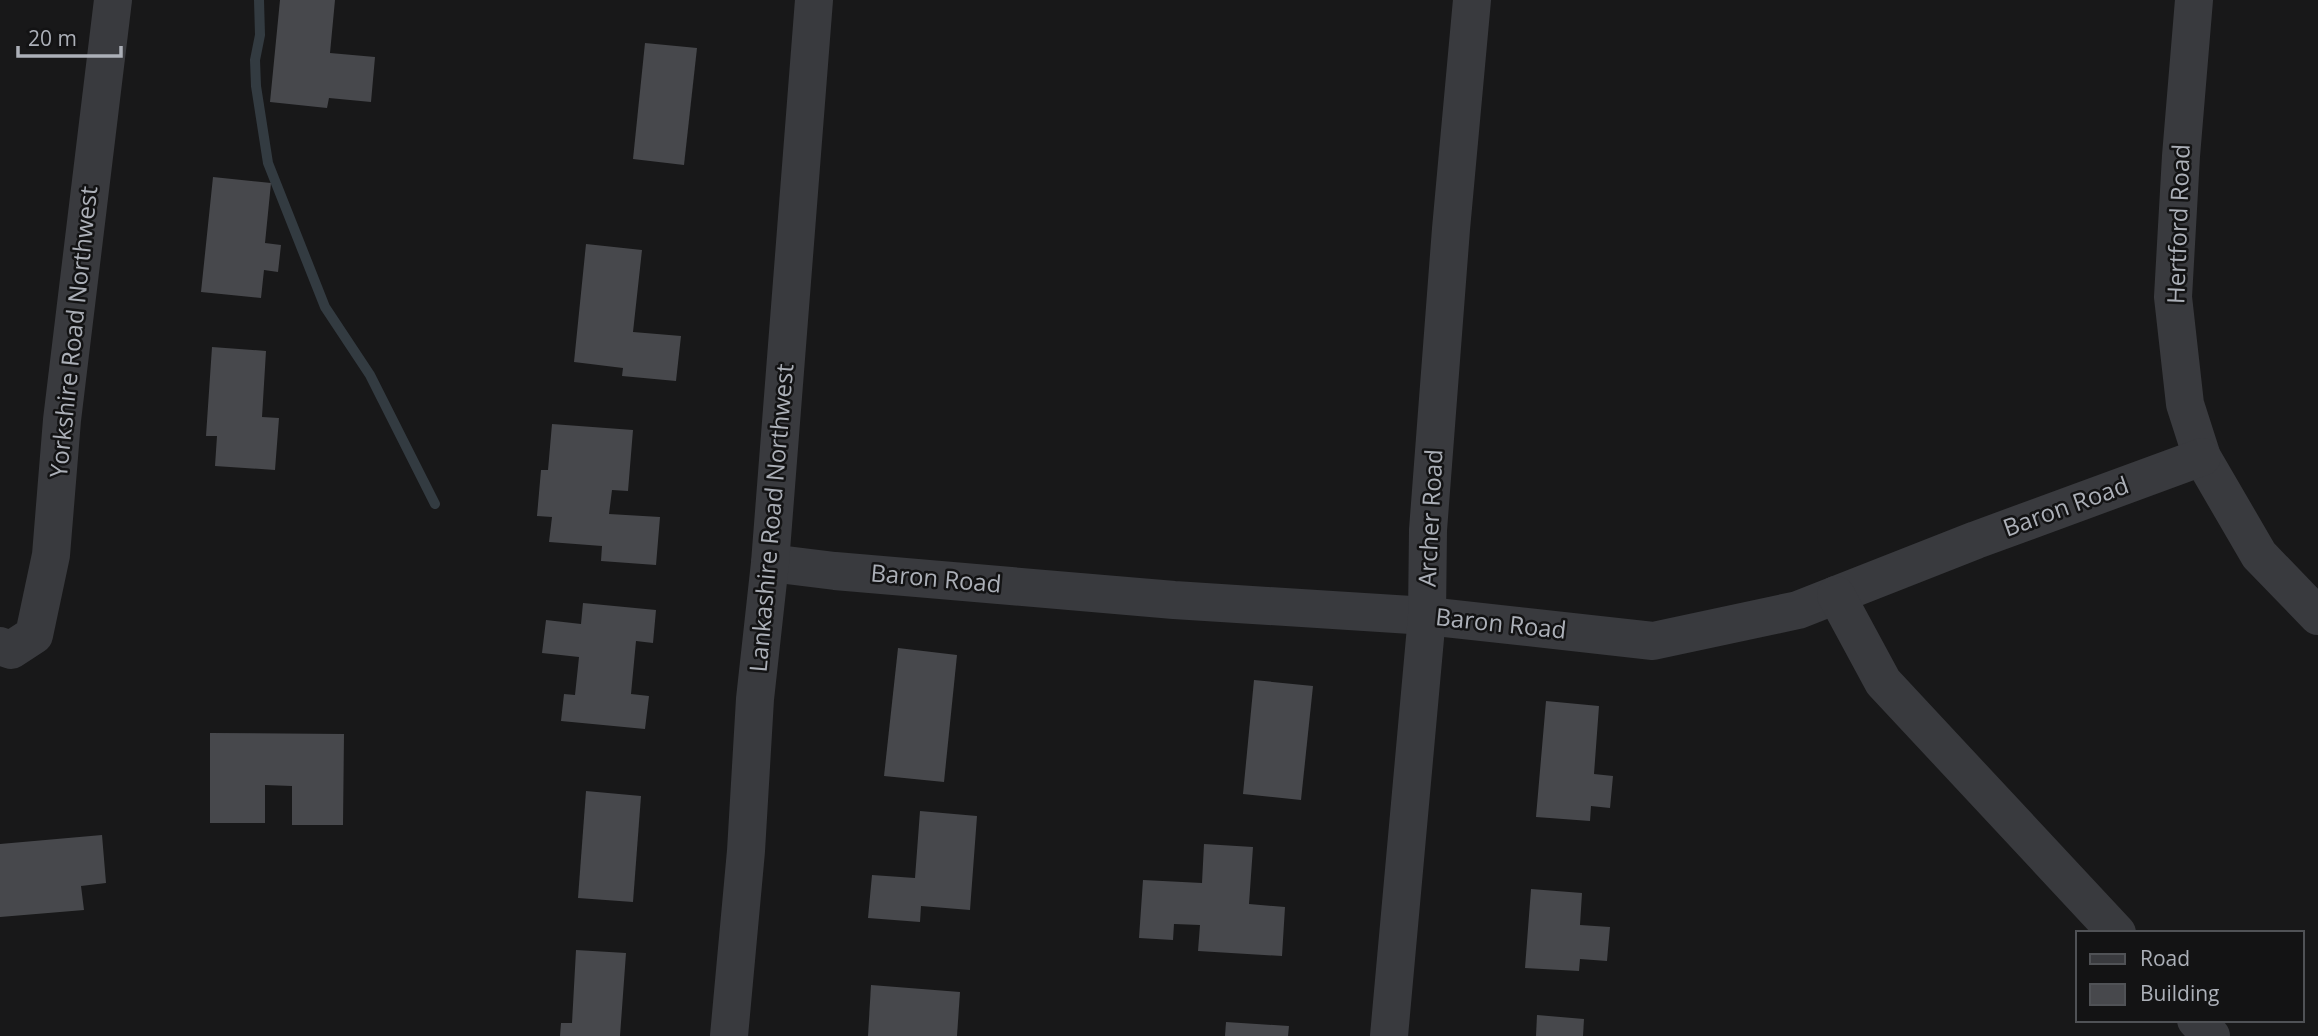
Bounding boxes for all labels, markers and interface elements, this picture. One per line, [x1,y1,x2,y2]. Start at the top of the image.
scale bar [18,14,121,58]
text: 20 m [28,24,77,52]
street label: Hertford Road [2158,143,2197,304]
street label: Yorkshire Road Northwest [41,184,104,479]
street label: Lankashire Road Northwest [741,362,800,673]
street label: Archer Road [1409,448,1450,588]
street label: Baron Road [1998,468,2133,544]
street label: Baron Road [869,555,1003,600]
street label: Baron Road [1434,599,1568,646]
legend [2076,931,2304,1022]
text: Road [2140,944,2190,972]
text: Building [2140,979,2219,1007]

